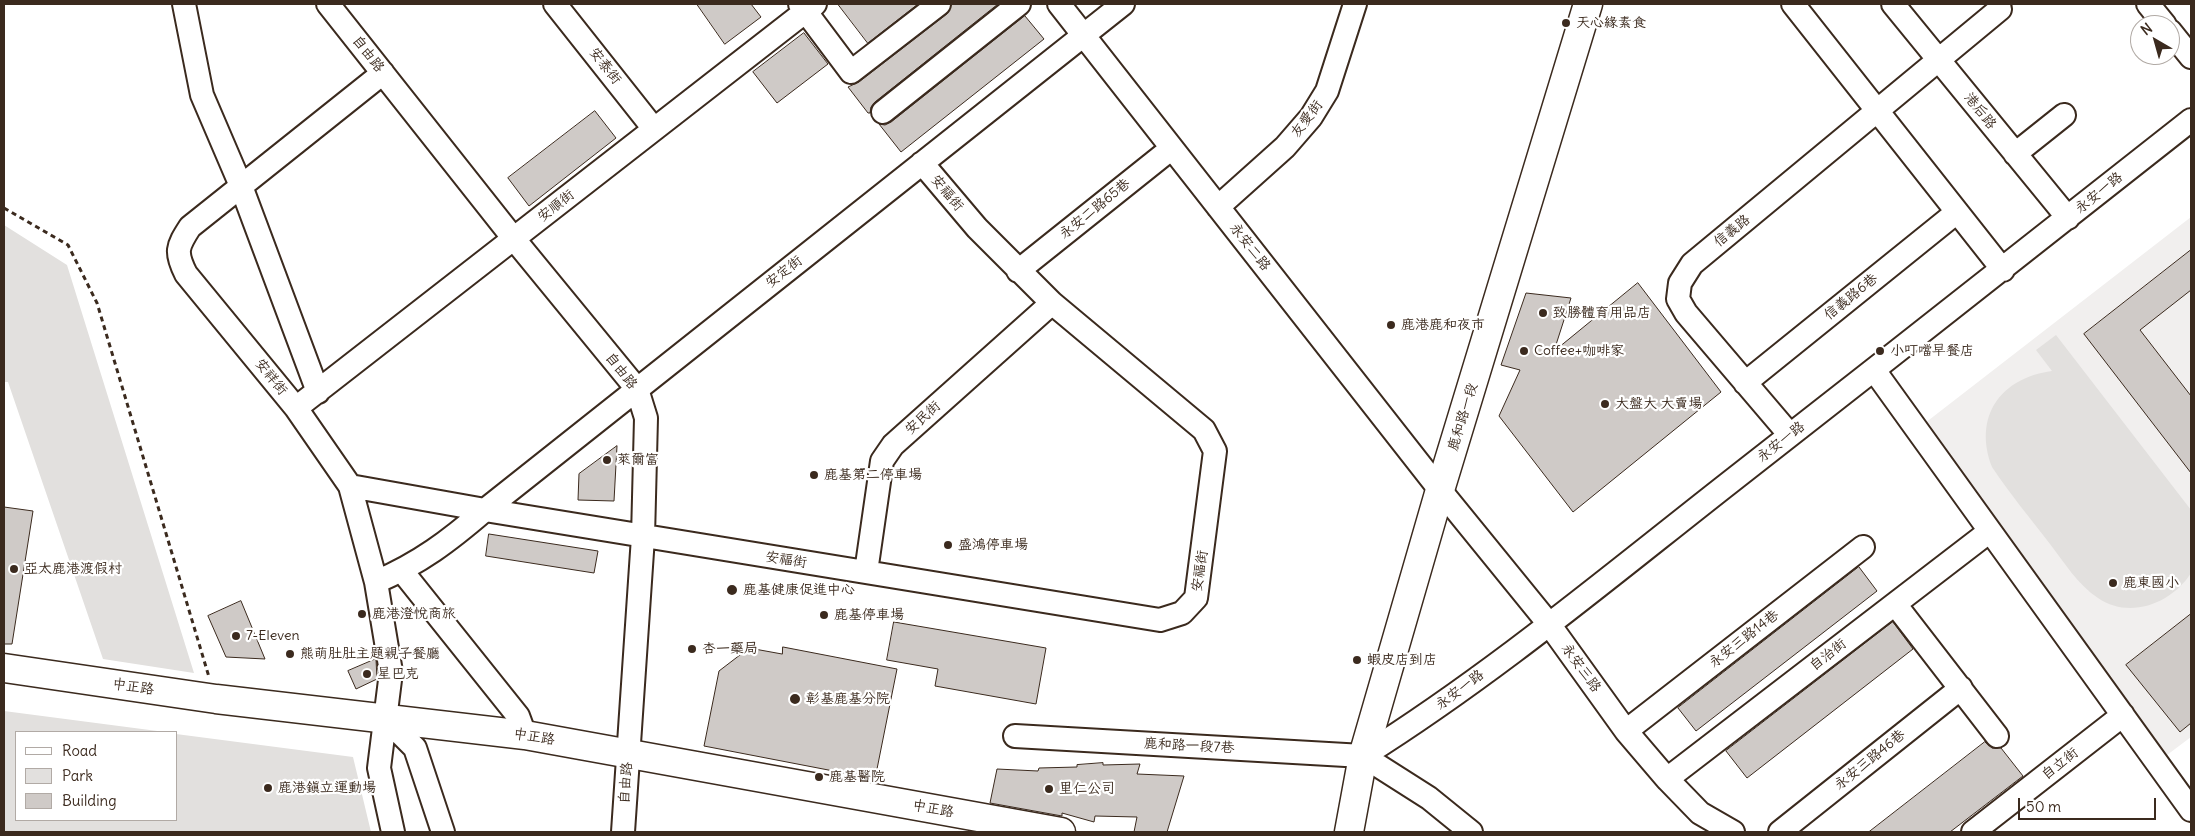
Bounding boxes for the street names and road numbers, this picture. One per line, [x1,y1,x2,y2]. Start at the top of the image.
street label: 自由路 [348,32,388,76]
street label: 安泰街 [585,44,625,88]
street label: 港后路 [1960,89,2000,133]
street label: 友愛街 [1288,97,1326,141]
street label: 永安一路 [2072,169,2126,217]
street label: 安福街 [927,172,967,214]
street label: 永安二路65巷 [1056,175,1134,243]
street label: 安順街 [534,186,578,226]
street label: 信義路 [1710,211,1754,251]
street label: 永安二路 [1226,220,1274,274]
street label: 安定街 [762,252,806,292]
street label: 信義路6巷 [1821,270,1881,324]
street label: 自由路 [601,349,641,393]
street label: 安祥街 [251,355,291,399]
street label: 鹿和路一段 [1445,381,1481,453]
street label: 安民街 [902,398,944,438]
street label: 永安一路 [1754,418,1808,466]
street label: 安福街 [764,548,808,572]
street label: 安福街 [1188,549,1212,593]
street label: 永安三路14巷 [1706,607,1782,671]
street label: 自治街 [1806,635,1850,675]
street label: 永安三路 [1558,640,1604,696]
street label: 永安一路 [1433,666,1487,714]
street label: 中正路 [111,676,155,698]
street label: 中正路 [512,725,556,749]
street label: 永安三路46巷 [1831,726,1909,794]
street label: 鹿和路一段7巷 [1143,735,1235,757]
street label: 自立街 [2038,744,2082,784]
street label: 自由路 [616,761,636,805]
street label: 中正路 [911,797,955,821]

